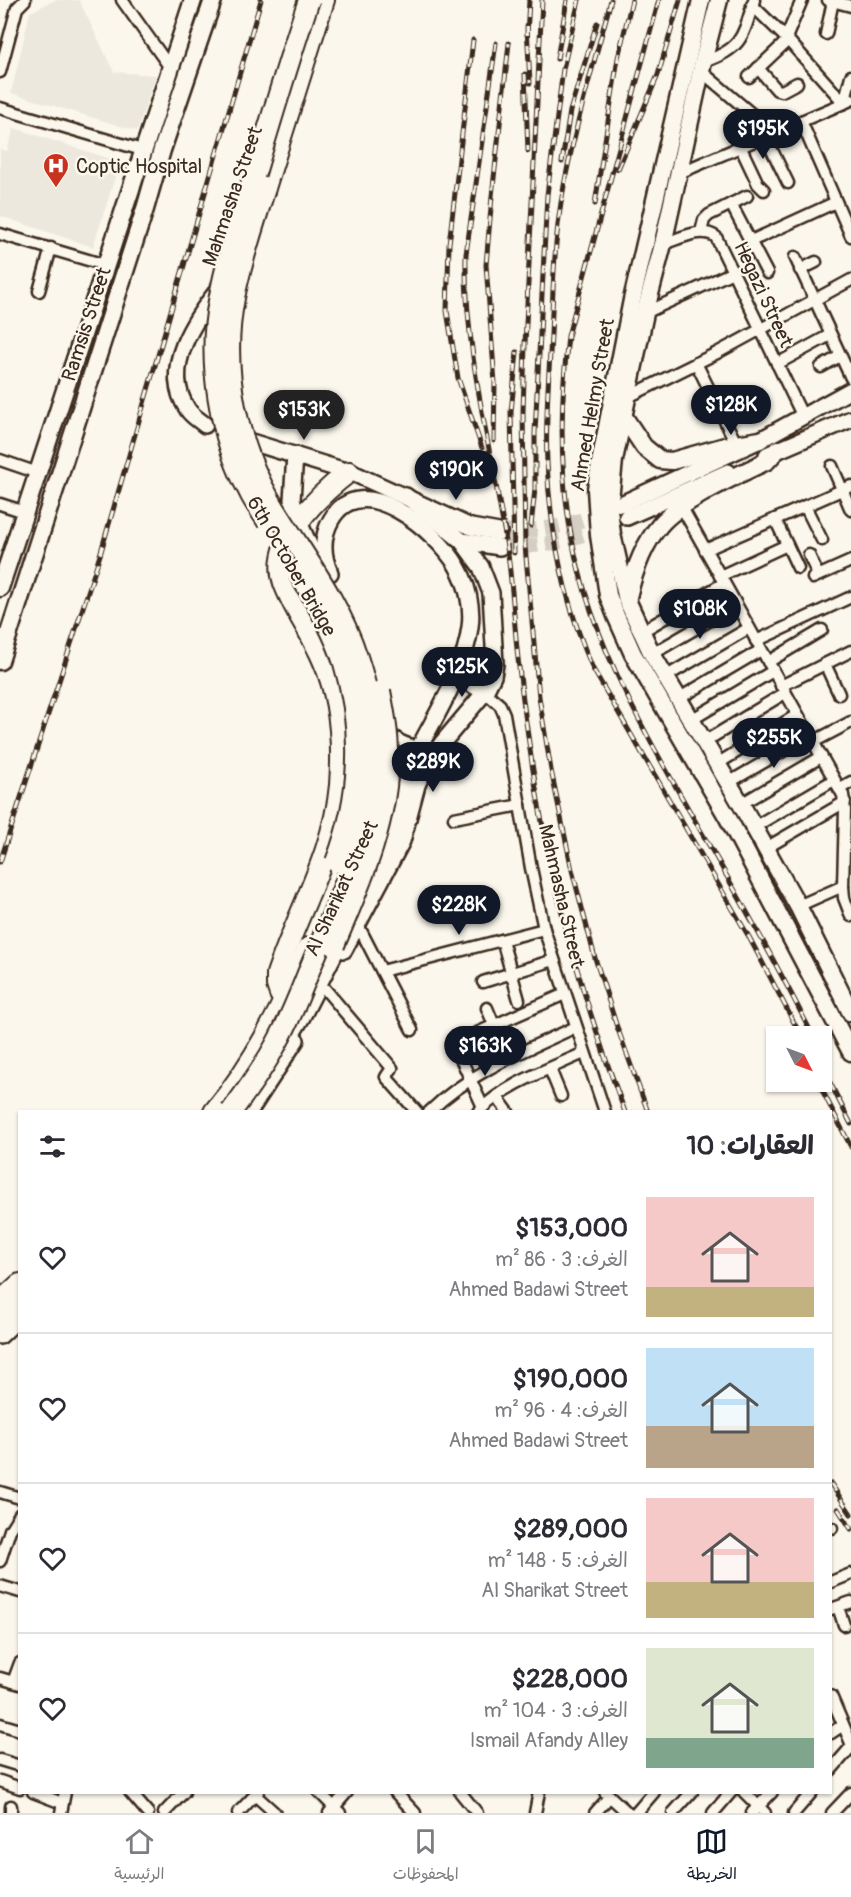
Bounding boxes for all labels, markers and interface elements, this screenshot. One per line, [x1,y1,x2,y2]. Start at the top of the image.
pin: $195K [721,109,805,160]
text: $195K [737,116,789,141]
street label: Mahmasha Street [197,122,268,269]
hospital icon: Coptic Hospital [41,151,71,189]
place label: Coptic Hospital [76,154,202,179]
street label: Hegazi Street [728,237,799,352]
street label: Ramsis Street [56,263,117,384]
street label: Ahmed Helmy Street [565,316,620,494]
pin: $128K [689,385,773,436]
pin: $153K [262,390,346,441]
text: $128K [705,392,757,417]
text: $153K [278,397,330,422]
pin: $190K [414,450,498,501]
text: $190K [429,457,483,482]
street label: 6th October Bridge [241,492,342,641]
pin: $108K [658,589,742,640]
text: $108K [673,596,727,621]
pin: $125K [420,647,504,698]
text: $125K [436,654,488,679]
pin: $255K [732,718,816,769]
text: $255K [746,725,802,750]
pin: $289K [391,742,475,793]
text: $289K [406,749,460,774]
street label: Al Sharikat Street [299,816,384,960]
street label: Mahmasha Street [533,822,590,971]
pin: $228K [417,885,501,936]
text: $228K [431,892,487,917]
pin: $163K [443,1026,527,1077]
north arrow [766,1026,832,1092]
map controls [766,1026,832,1092]
text: $163K [458,1033,512,1058]
icon: filters [36,1130,69,1163]
text: العقارات: 10 [686,1130,814,1162]
text: $153,000 [515,1212,628,1244]
icon: home [694,1221,766,1293]
icon: heart [36,1241,69,1274]
text: الغرف: 3 · 86 m² [495,1247,628,1272]
text: Ahmed Badawi Street [449,1277,628,1302]
text: $190,000 [513,1363,628,1395]
icon: home [694,1372,766,1444]
icon: heart [36,1392,69,1425]
text: الغرف: 4 · 96 m² [495,1398,628,1423]
text: Ahmed Badawi Street [449,1428,628,1453]
text: $289,000 [513,1513,628,1545]
icon: home [694,1522,766,1594]
icon: heart [36,1542,69,1575]
text: الغرف: 5 · 148 m² [488,1548,628,1573]
text: Al Sharikat Street [481,1578,628,1603]
text: $228,000 [512,1663,628,1695]
icon: home [694,1672,766,1744]
icon: heart [36,1692,69,1725]
text: الغرف: 3 · 104 m² [484,1698,628,1723]
text: Ismail Afandy Alley [470,1728,628,1753]
tab: الرئيسية [114,1825,164,1888]
tab: المحفوظات [393,1825,459,1888]
tab: الخريطة [687,1825,737,1888]

